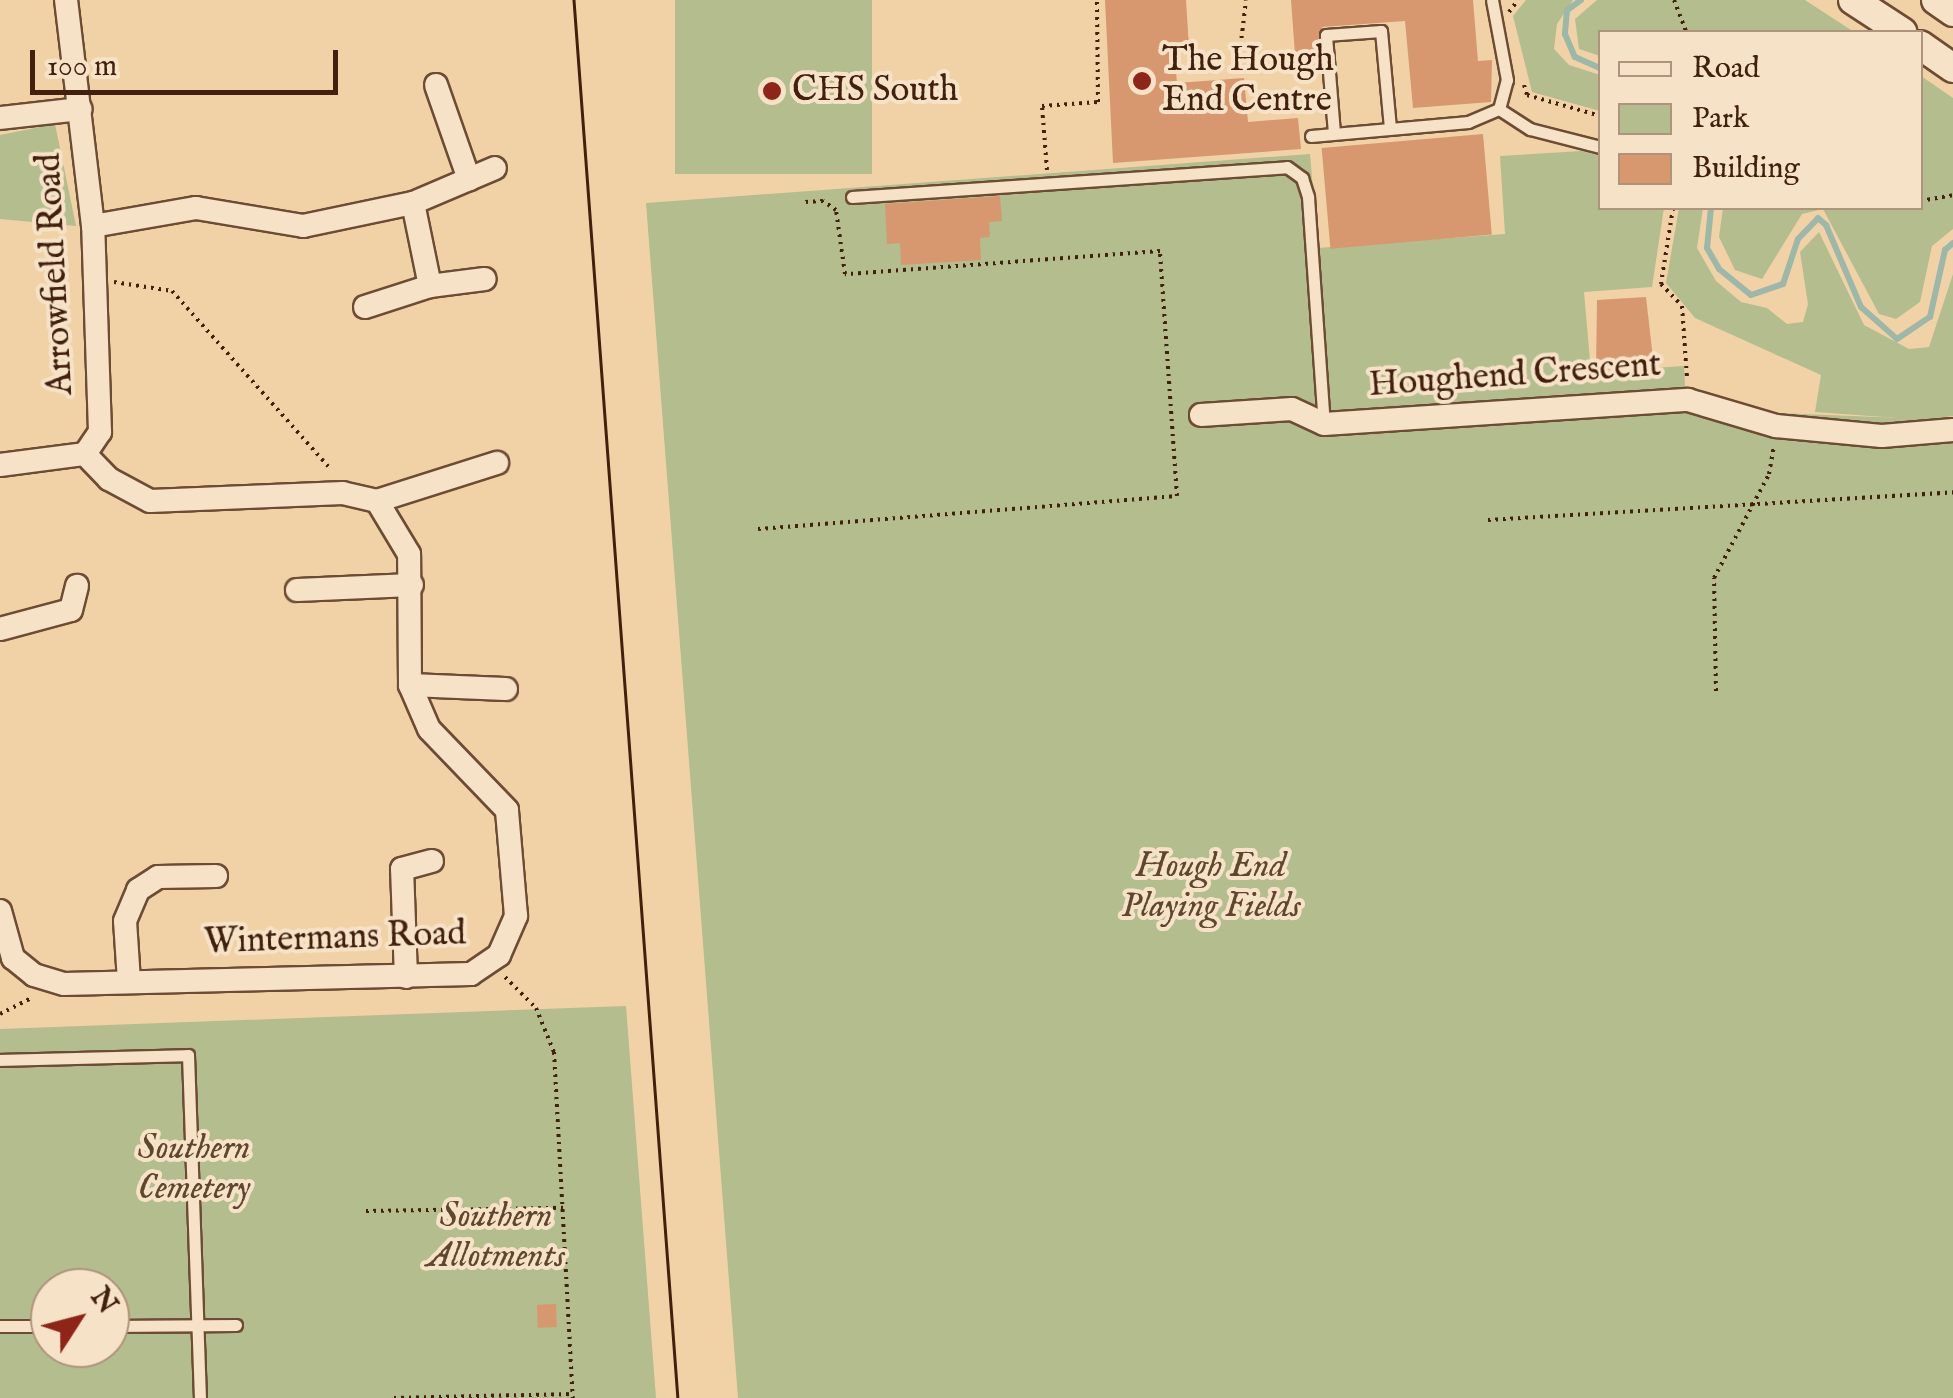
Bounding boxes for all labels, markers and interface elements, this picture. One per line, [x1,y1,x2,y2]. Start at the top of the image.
scale bar [35,30,342,92]
legend [1598,30,1923,210]
place label: The Hough End Centre [1162,40,1334,122]
text: 100 m [47,48,117,86]
text: Road [1692,50,1760,88]
place label: CHS South [792,70,958,112]
marker: The Hough End Centre [1131,70,1153,92]
marker: CHS South [761,80,783,102]
text: Park [1692,100,1749,138]
text: Building [1692,150,1800,188]
street label: Arrowfield Road [29,152,83,396]
street label: Houghend Crescent [1368,345,1662,407]
park label: Hough End Playing Fields [1121,846,1301,928]
street label: Wintermans Road [203,913,467,965]
park label: Southern Cemetery [138,1128,250,1210]
park label: Southern Allotments [427,1196,565,1278]
north arrow [30,1268,130,1368]
text: N [82,1281,124,1321]

